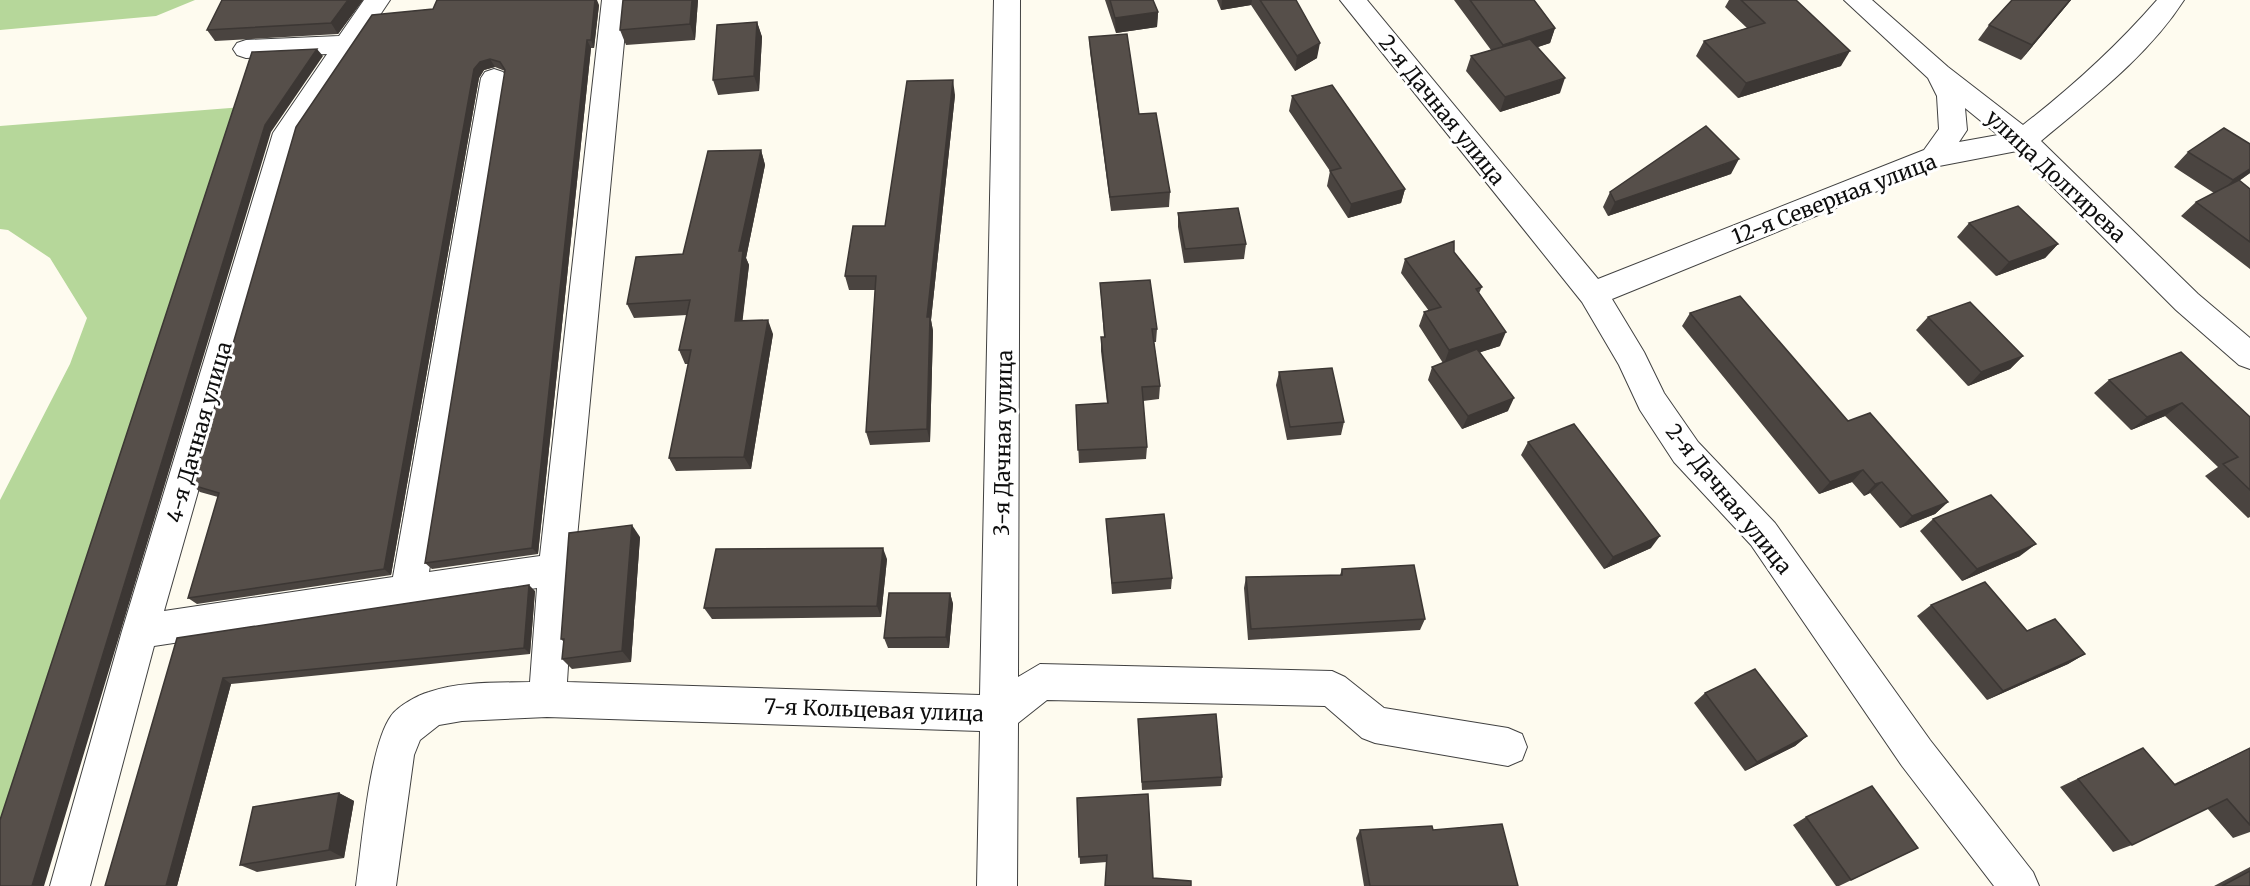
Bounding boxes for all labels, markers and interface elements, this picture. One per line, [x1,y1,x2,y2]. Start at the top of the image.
street label: 2-я Дачная улица [1373,29,1511,191]
street label: улица Долгирева [1980,104,2132,248]
street label: 12-я Северная улица [1728,148,1940,250]
street label: 4-я Дачная улица [160,338,238,526]
street label: 3-я Дачная улица [988,350,1018,536]
street label: 2-я Дачная улица [1660,418,1798,580]
street label: 7-я Кольцевая улица [764,693,984,727]

